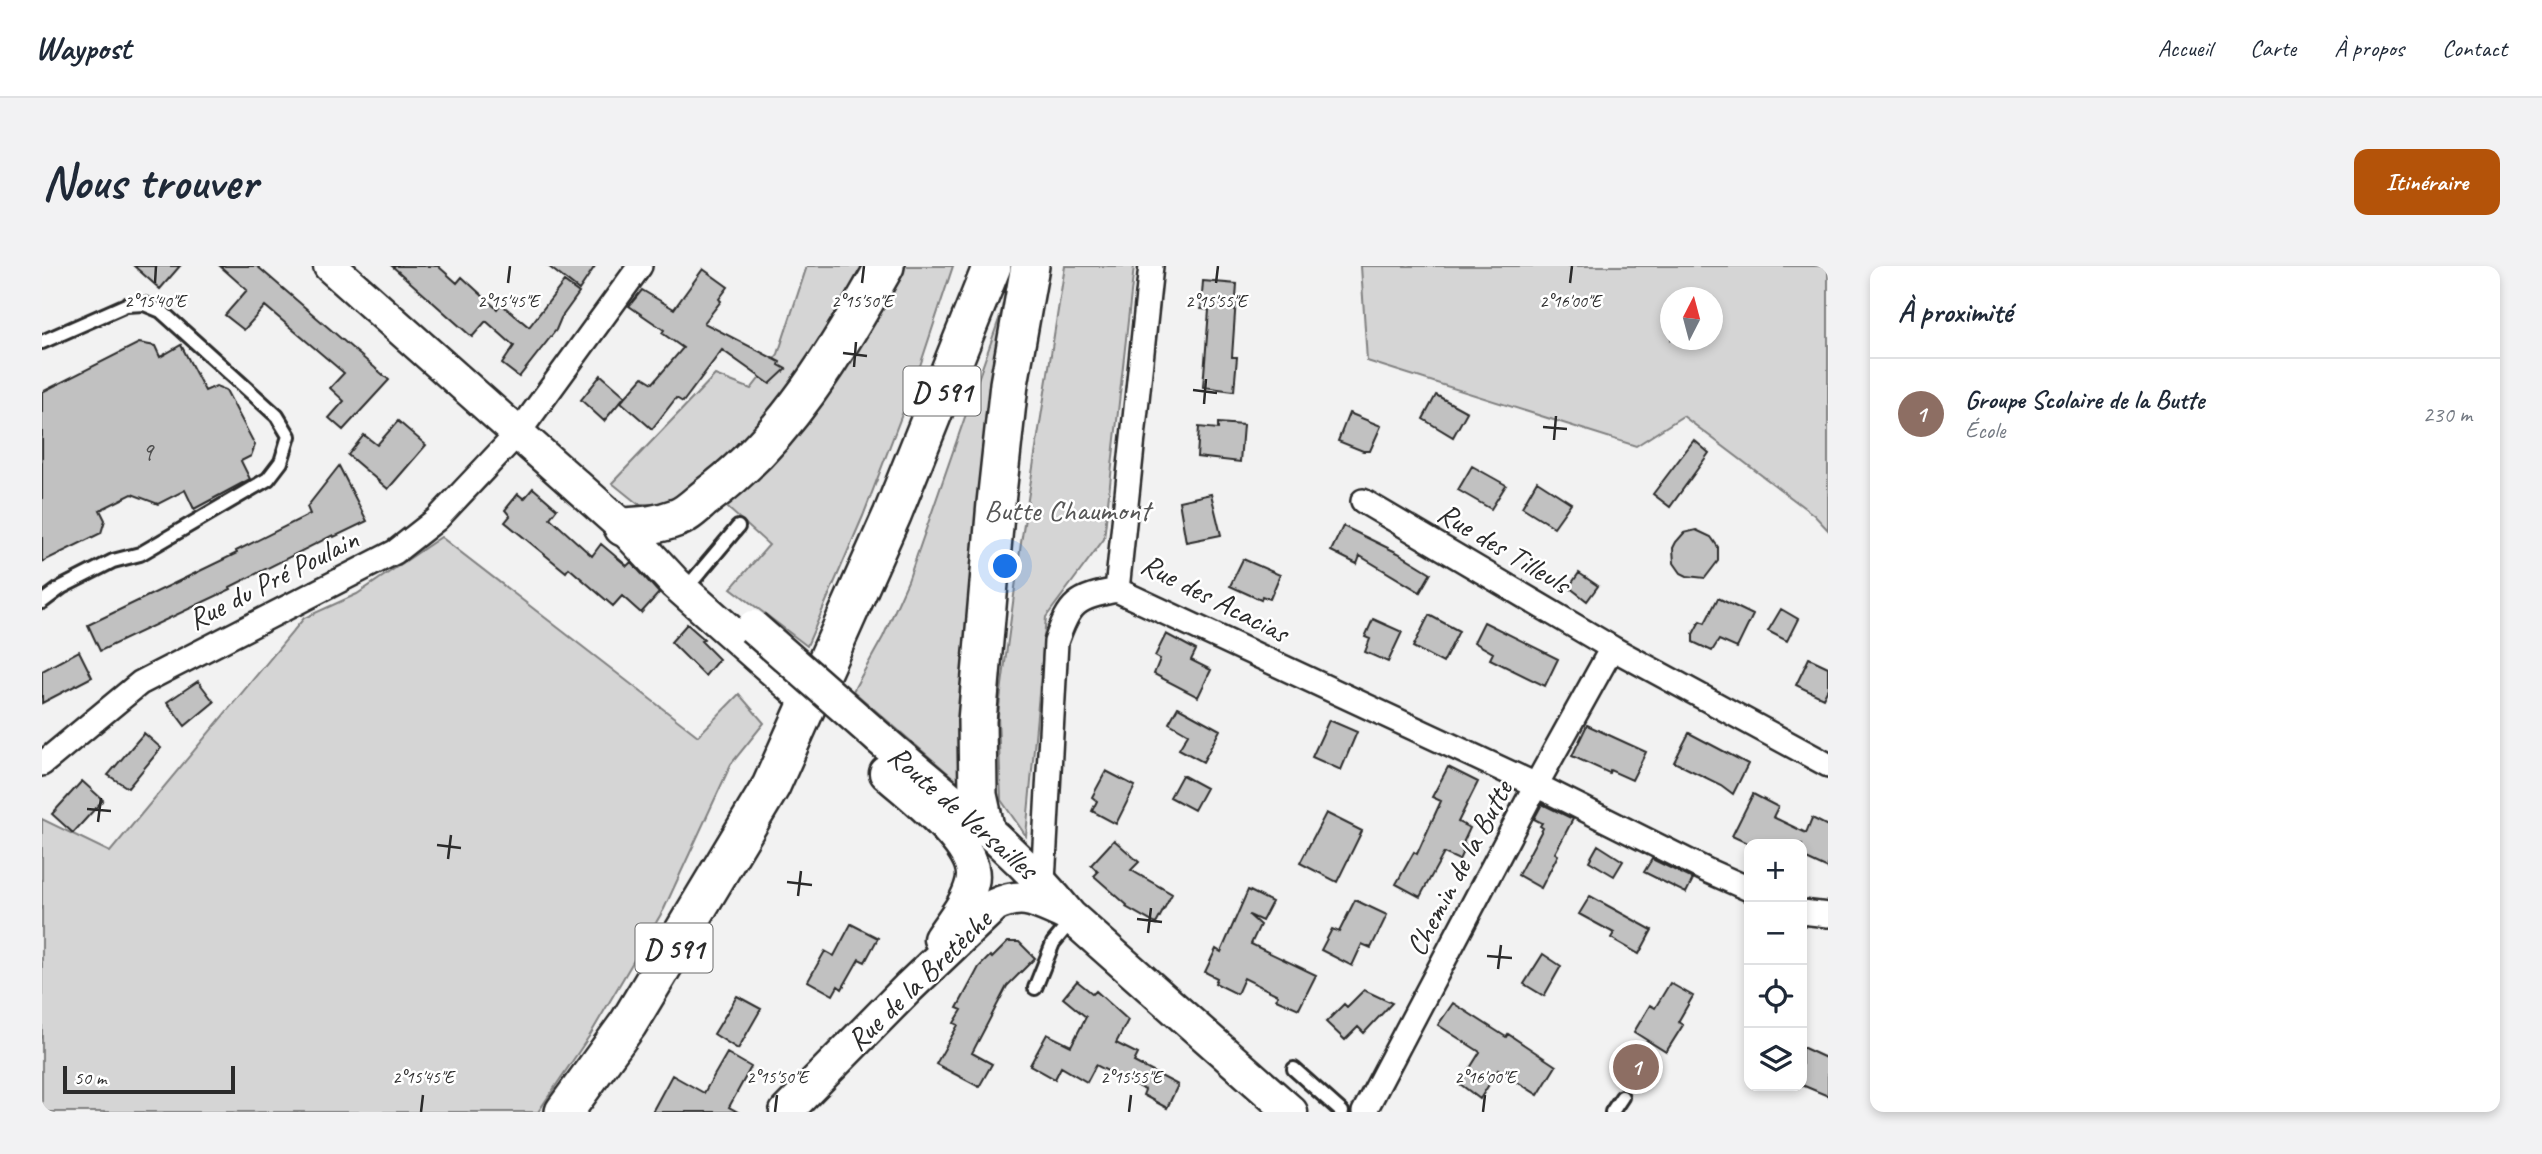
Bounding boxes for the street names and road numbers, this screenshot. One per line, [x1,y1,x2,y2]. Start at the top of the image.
road number: D 591 [904,366,981,416]
street label: Rue des Tilleuls [1431,494,1580,604]
street label: Rue du Pré Poulain [181,520,365,638]
street label: Rue des Acacias [1135,545,1298,653]
street label: Route de Versailles [880,737,1048,889]
street label: Chemin de la Butte [1397,772,1522,962]
street label: Rue de la Bretèche [838,900,1001,1059]
road number: D 591 [636,924,712,972]

